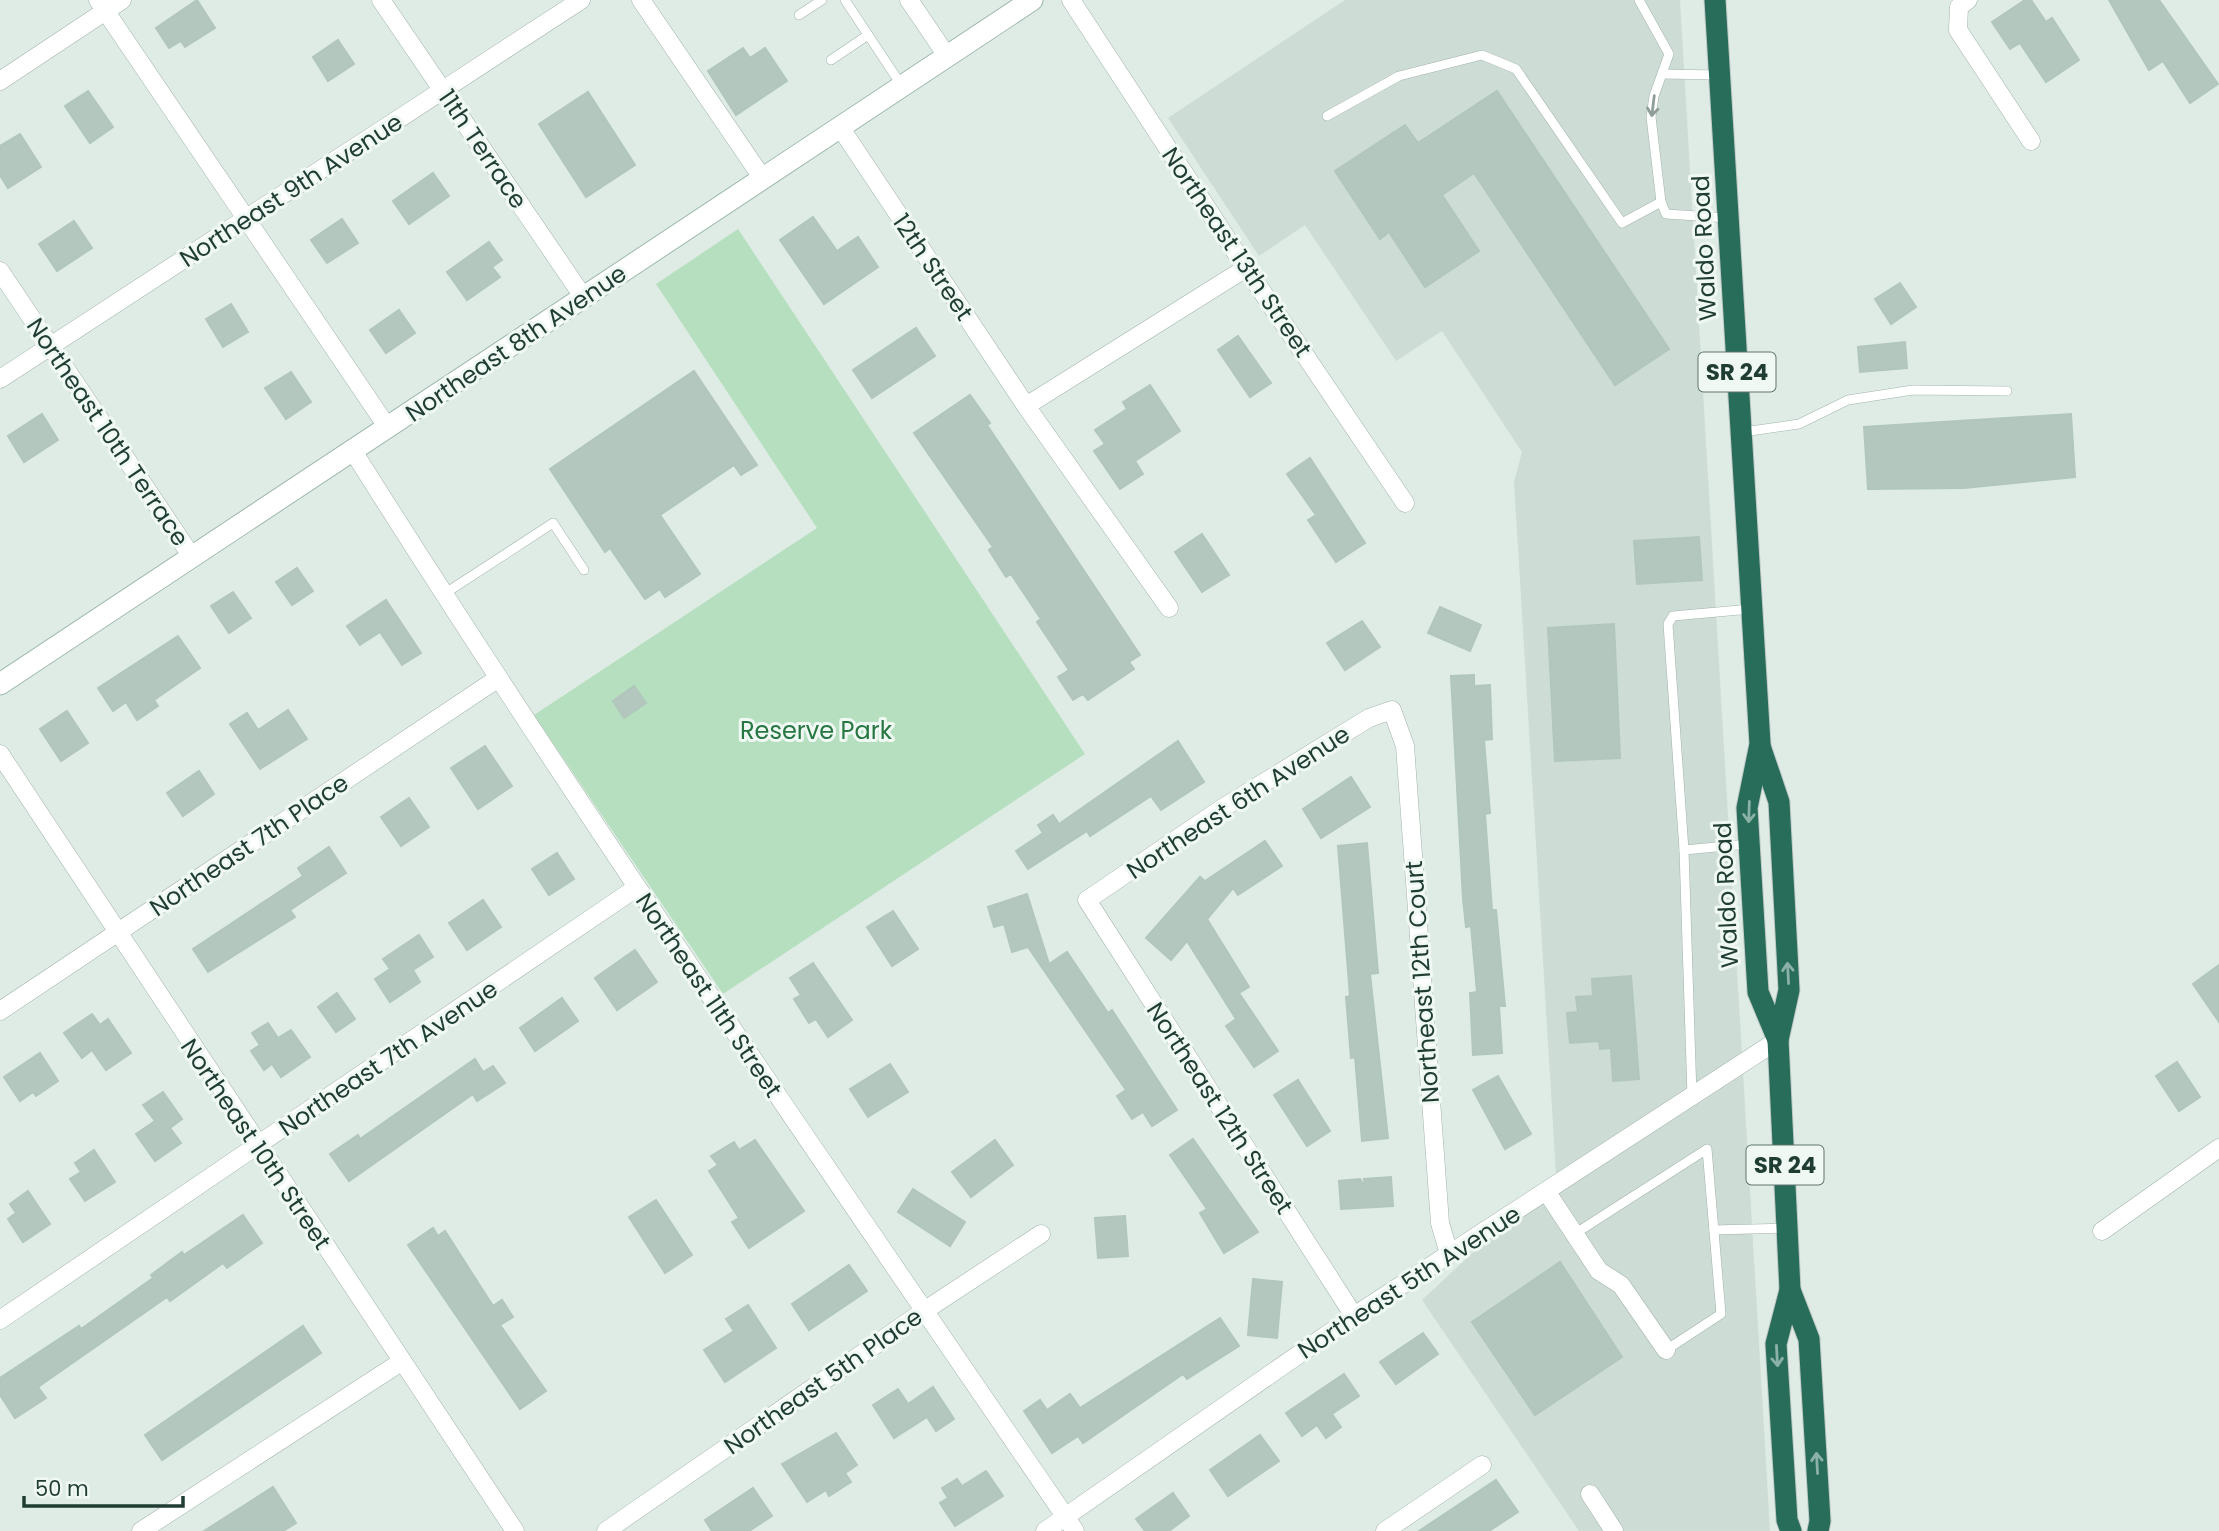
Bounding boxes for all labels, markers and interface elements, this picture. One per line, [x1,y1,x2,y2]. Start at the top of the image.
street label: 11th Terrace [431,83,535,215]
one-way arrow [1646,94,1659,117]
street label: Northeast 9th Avenue [173,105,409,275]
street label: Northeast 13th Street [1154,141,1320,363]
street label: Waldo Road [1684,174,1724,322]
street label: 12th Street [885,207,981,327]
street label: Northeast 8th Avenue [399,257,633,429]
street label: Northeast 10th Terrace [19,311,197,553]
road number: SR 24 [1698,352,1776,392]
park label: Reserve Park [740,714,893,747]
street label: Northeast 6th Avenue [1120,717,1356,887]
street label: Northeast 7th Place [143,766,355,924]
one-way arrow [1742,800,1755,823]
street label: Waldo Road [1706,821,1746,969]
street label: Northeast 12th Court [1397,860,1447,1104]
street label: Northeast 11th Street [628,886,790,1104]
one-way arrow [1781,962,1794,985]
street label: Northeast 7th Avenue [272,972,504,1144]
street label: Northeast 12th Street [1139,996,1301,1220]
street label: Northeast 10th Street [173,1032,339,1256]
road number: SR 24 [1746,1146,1824,1184]
street label: Northeast 5th Avenue [1291,1197,1527,1367]
street label: Northeast 5th Place [717,1300,929,1462]
one-way arrow [1771,1344,1784,1367]
one-way arrow [1810,1452,1823,1475]
scale bar [24,1464,184,1508]
text: 50 m [35,1474,89,1503]

